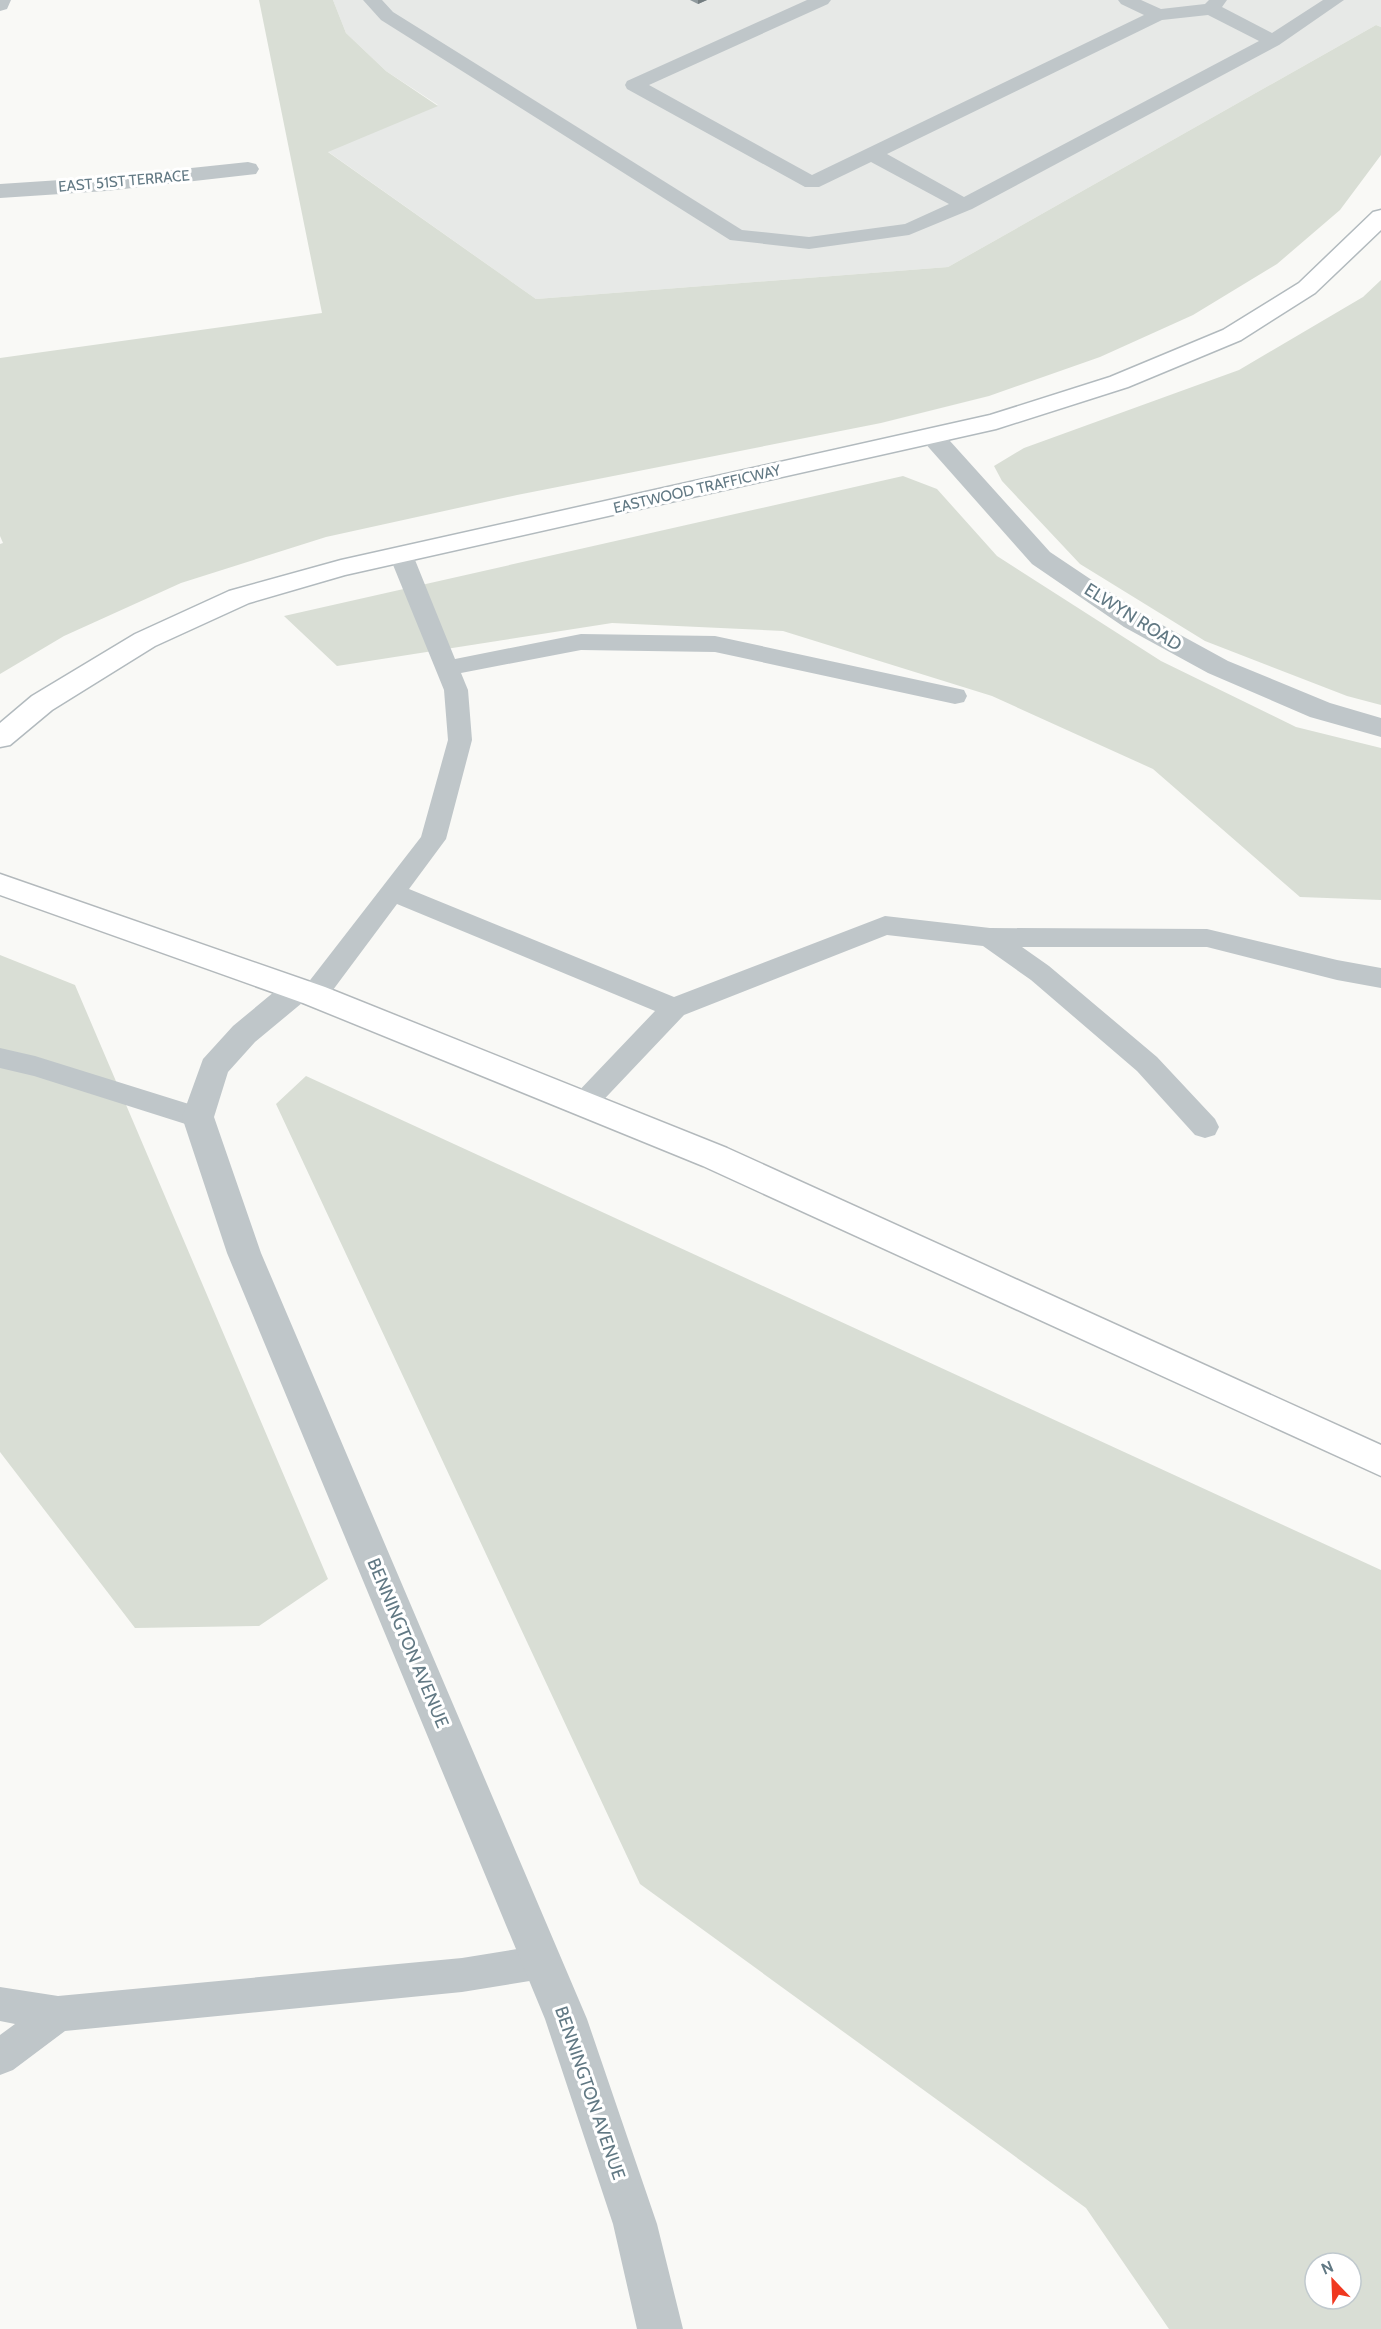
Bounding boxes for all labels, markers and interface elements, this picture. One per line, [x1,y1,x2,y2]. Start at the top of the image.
street label: EAST 51ST TERRACE [58,166,190,196]
street label: EASTWOOD TRAFFICWAY [612,461,783,517]
street label: ELWYN ROAD [1080,578,1186,656]
street label: BENNINGTON AVENUE [362,1555,454,1731]
street label: BENNINGTON AVENUE [550,2003,630,2183]
north arrow [1303,2251,1363,2311]
text: N [1318,2257,1336,2279]

